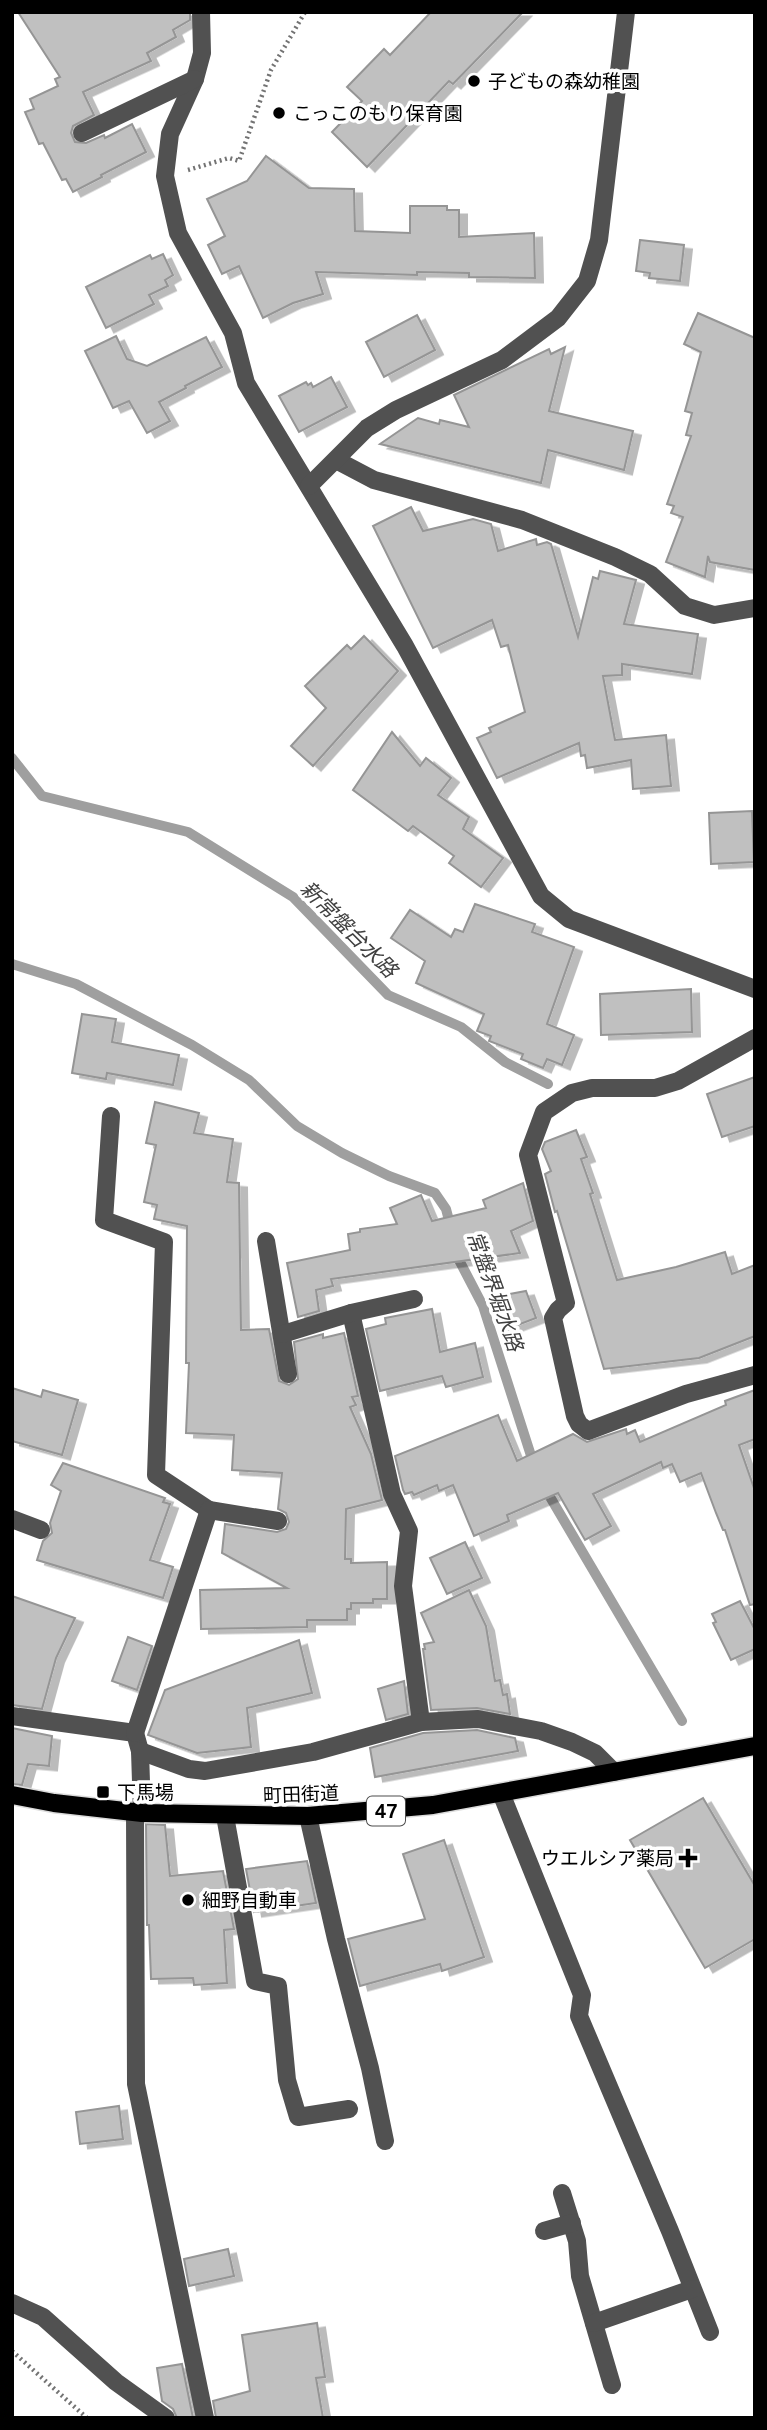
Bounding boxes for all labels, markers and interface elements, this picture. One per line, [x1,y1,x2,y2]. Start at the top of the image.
place label: 子どもの森幼稚園 [488,70,640,92]
marker: 子どもの森幼稚園 [466,73,482,89]
place label: こっこのもり保育園 [293,102,463,124]
marker: こっこのもり保育園 [271,105,287,121]
water label: 新常盤台水路 [296,876,404,984]
water label: 常盤界堀水路 [462,1228,529,1356]
place label: 下馬場 [117,1781,174,1803]
street label: 町田街道 [263,1782,339,1806]
marker: 下馬場 [95,1784,111,1800]
road number: 47 [367,1797,405,1826]
place label: ウエルシア薬局 [541,1847,674,1869]
marker: ウエルシア薬局 [680,1850,696,1866]
place label: 細野自動車 [202,1889,297,1911]
marker: 細野自動車 [180,1892,196,1908]

